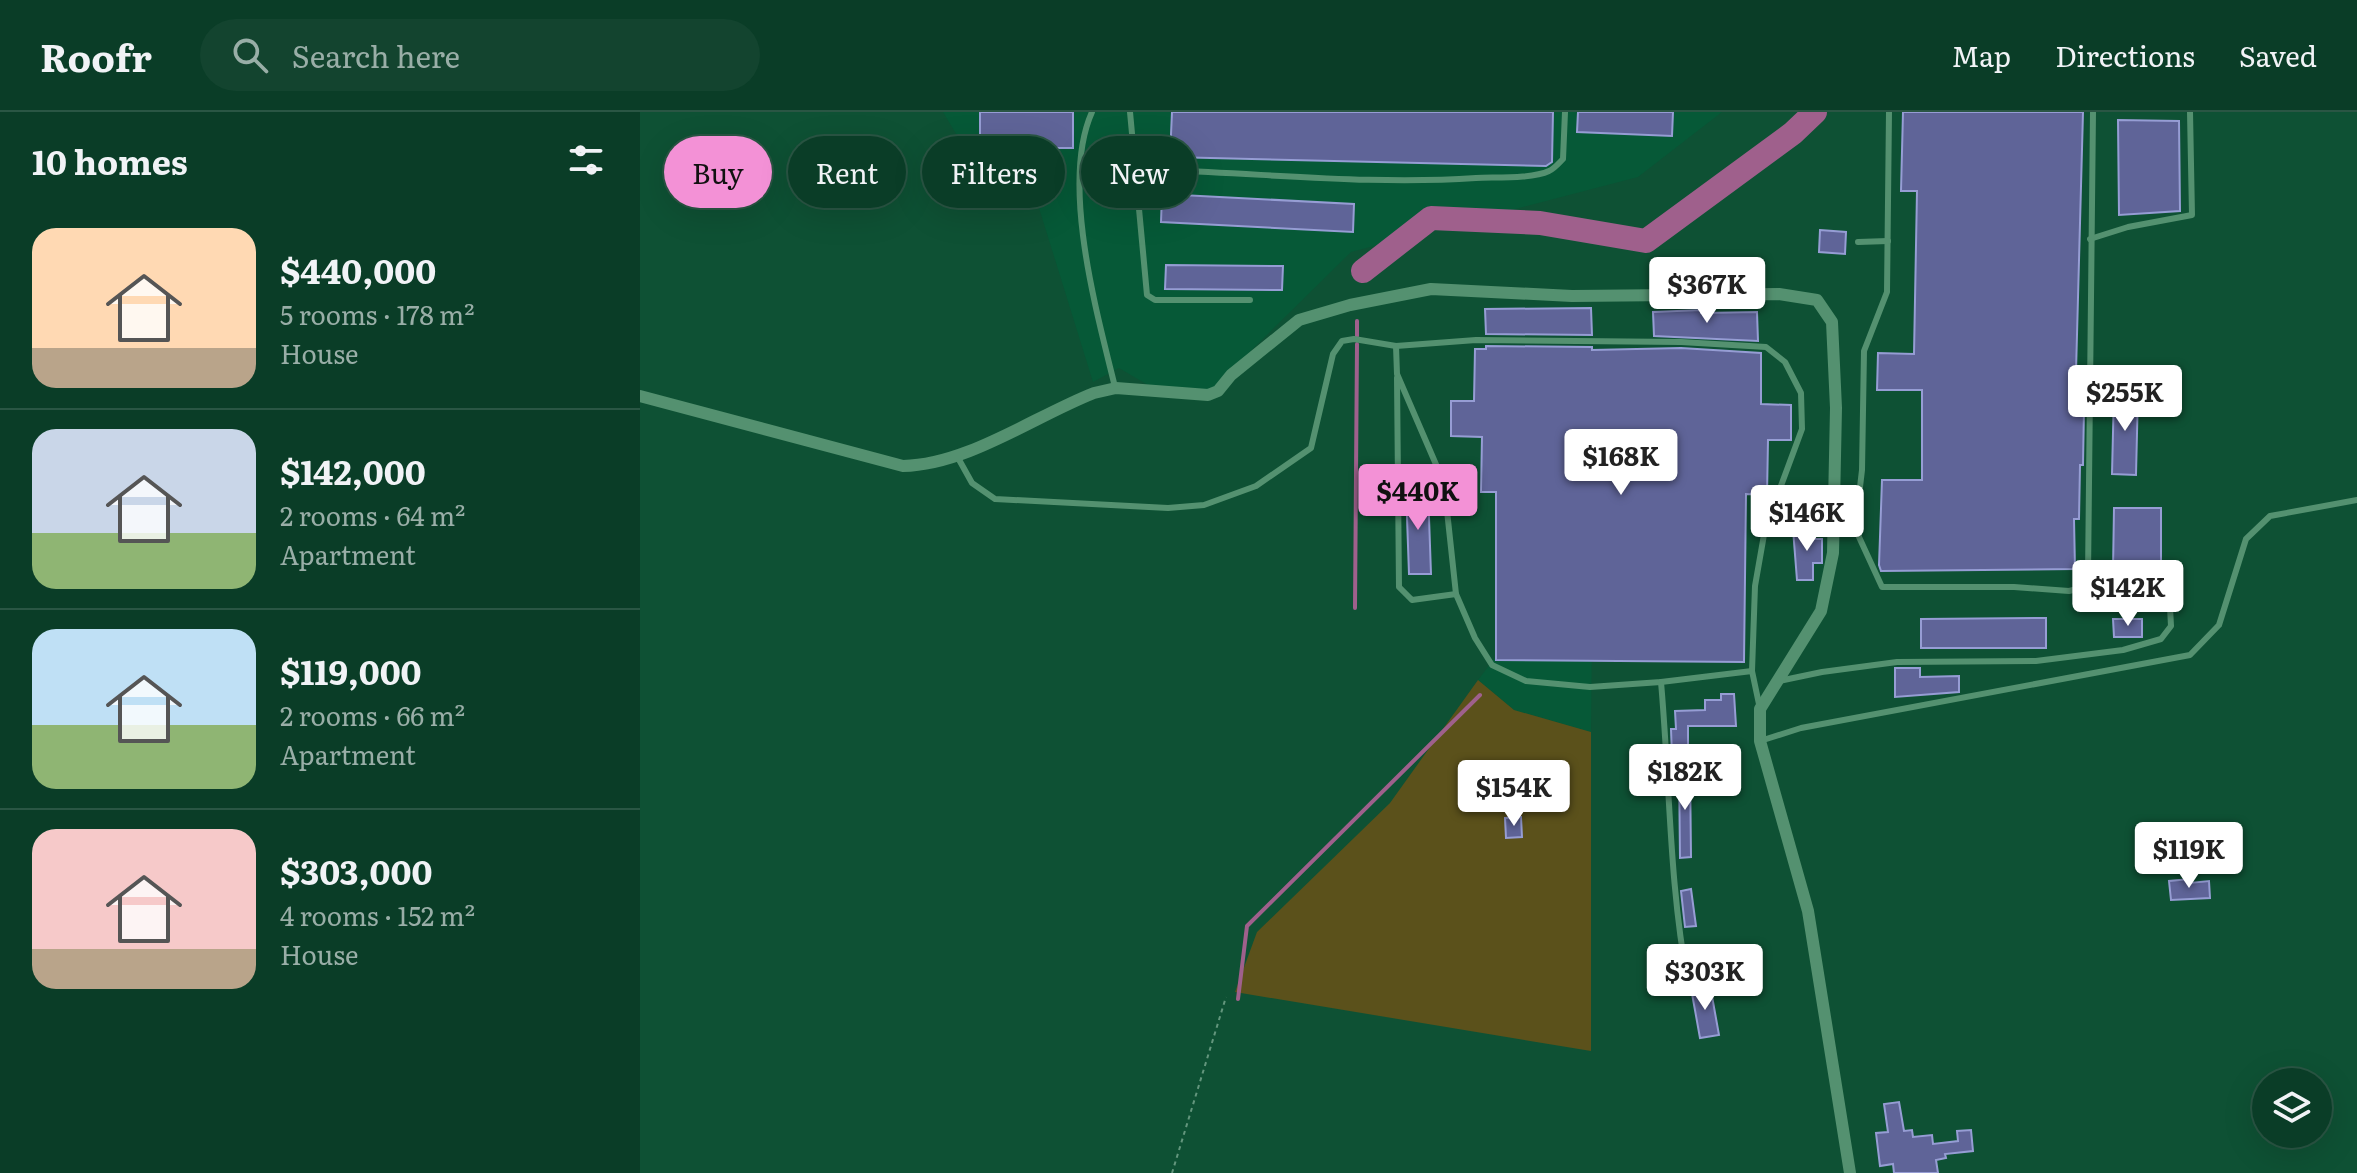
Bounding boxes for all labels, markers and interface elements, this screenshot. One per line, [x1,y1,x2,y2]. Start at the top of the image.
search box [200,19,760,91]
text: Roofr [40,27,152,84]
icon: search [228,33,272,77]
text: Search here [292,33,460,77]
text: Map [1952,34,2011,76]
text: Directions [2055,34,2195,76]
text: Saved [2239,34,2317,76]
text: 10 homes [32,135,188,185]
chip: Buy [664,136,772,208]
chip: Rent [788,136,906,208]
chip: Filters [922,136,1065,208]
chip: New [1081,136,1197,208]
icon: filters [564,138,608,182]
text: $440,000 [280,244,436,294]
pin: $367K [1651,257,1763,325]
icon: home [96,260,192,356]
text: $367K [1667,263,1747,302]
text: 5 rooms · 178 m² [280,294,474,333]
text: House [280,333,358,372]
pin: $255K [2069,365,2181,433]
text: $255K [2086,371,2164,410]
pin: $168K [1565,429,1677,497]
text: $168K [1582,435,1660,474]
text: $142,000 [280,445,426,495]
icon: home [96,461,192,557]
pin: $440K [1362,464,1474,532]
text: $440K [1376,470,1460,509]
pin: $146K [1751,485,1863,553]
text: $146K [1769,491,1845,530]
text: 2 rooms · 64 m² [280,495,465,534]
text: Apartment [280,534,416,573]
pin: $142K [2072,560,2184,628]
text: $142K [2090,566,2166,605]
text: $119,000 [280,645,422,695]
icon: home [96,661,192,757]
text: 2 rooms · 66 m² [280,695,465,734]
text: Apartment [280,734,416,773]
pin: $182K [1629,744,1741,812]
text: $182K [1647,750,1723,789]
pin: $154K [1458,760,1570,828]
text: $154K [1476,766,1552,805]
pin: $119K [2133,822,2245,890]
text: $119K [2153,828,2225,867]
text: $303,000 [280,845,432,895]
icon: home [96,861,192,957]
text: 4 rooms · 152 m² [280,895,475,934]
text: House [280,934,358,973]
pin: $303K [1649,944,1761,1012]
text: $303K [1665,950,1745,989]
map controls [2252,1068,2332,1148]
button: layers [2252,1068,2332,1148]

